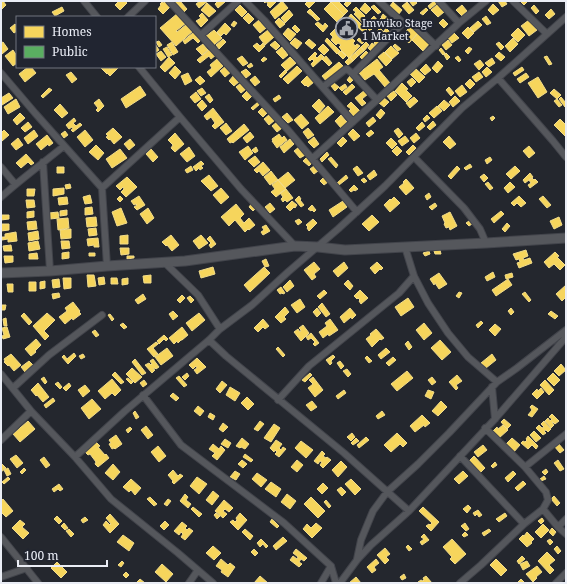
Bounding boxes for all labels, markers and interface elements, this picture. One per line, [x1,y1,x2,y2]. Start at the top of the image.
place label: Imwiko Stage 1 Market [362,15,433,43]
legend [16,16,156,68]
public building icon: Imwiko Stage 1 Market [334,16,360,42]
text: Homes [52,23,92,40]
text: Public [52,43,88,60]
scale bar [18,542,107,568]
text: 100 m [24,547,59,564]

